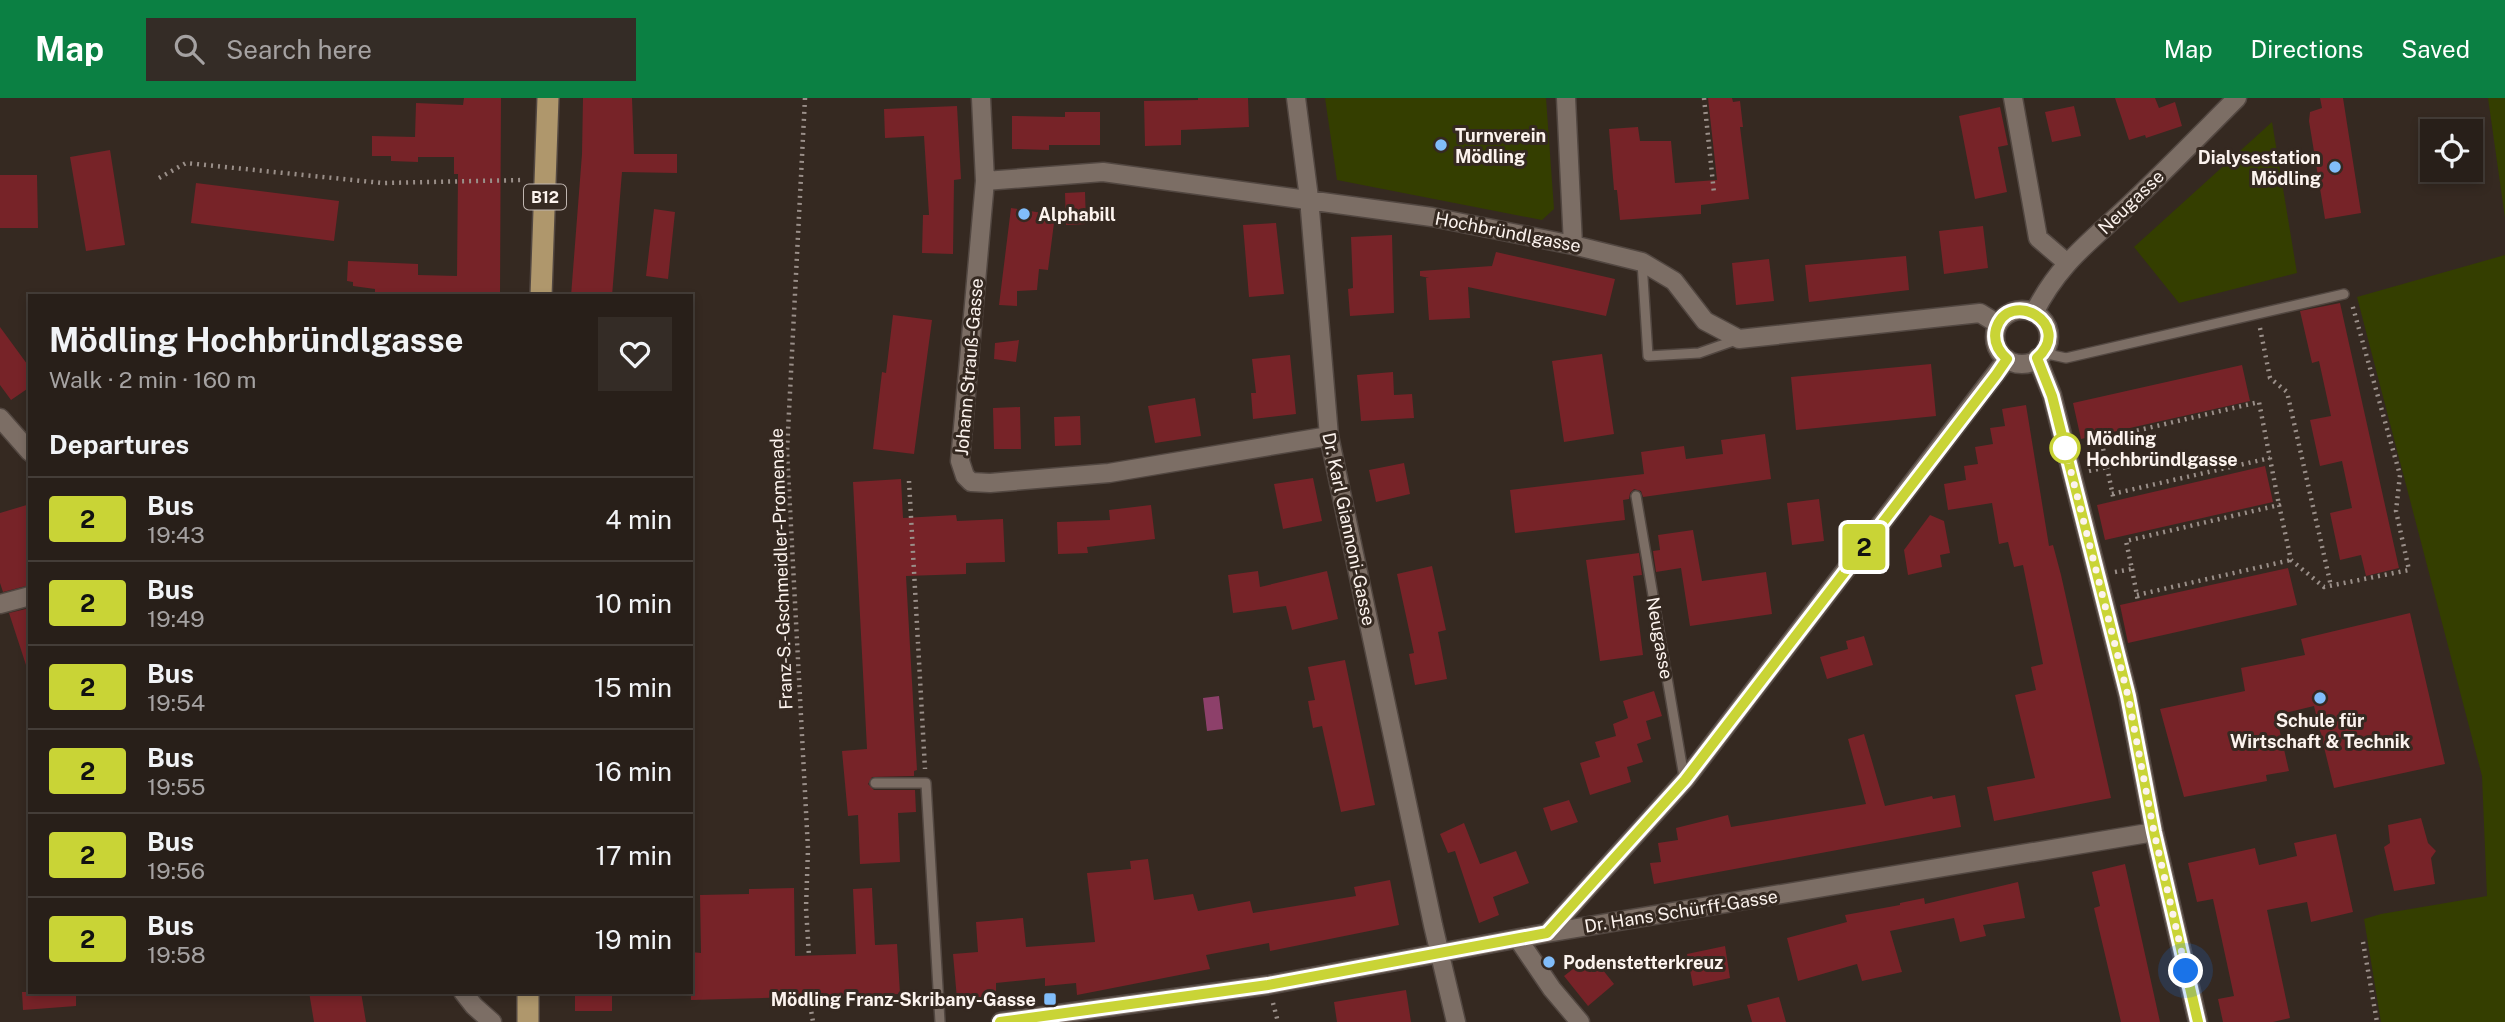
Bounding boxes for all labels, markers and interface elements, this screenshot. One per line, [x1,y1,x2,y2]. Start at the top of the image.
search box [146,18,636,81]
text: Map [35,30,104,68]
icon: search [170,30,208,68]
text: Search here [226,34,372,65]
text: Map [2164,35,2213,63]
text: Directions [2251,35,2363,63]
text: Saved [2401,35,2470,63]
map controls [2420,119,2483,182]
button: locate [2420,119,2483,182]
place label: Turnverein Mödling [1455,125,1546,167]
marker: Turnverein Mödling [1433,137,1449,153]
place label: Dialysestation Mödling [2198,147,2321,189]
marker: Dialysestation Mödling [2327,159,2343,175]
street label: Neugasse [2094,166,2168,238]
road number: B12 [524,184,566,209]
place label: Alphabill [1038,204,1116,225]
marker: Alphabill [1016,206,1032,222]
street label: Hochbründlgasse [1433,208,1583,256]
street label: Johann Strauß-Gasse [951,277,987,457]
button: heart [598,317,672,391]
text: Mödling Hochbründlgasse [49,321,464,359]
text: Walk · 2 min · 160 m [49,366,256,393]
street label: Franz-S.-Gschmeidler-Promenade [766,428,796,710]
place label: Mödling Hochbründlgasse [2086,428,2238,470]
text: Departures [49,429,189,460]
street label: Dr. Karl Giannoni-Gasse [1318,430,1380,628]
marker: Mödling Hochbründlgasse [2050,433,2080,463]
text: Bus [147,490,194,521]
text: 4 min [605,504,672,535]
text: 2 [80,505,95,533]
text: 19:43 [147,521,205,548]
line badge: 2 [1841,524,1887,570]
text: 2 [1856,533,1872,561]
text: Bus [147,574,194,605]
text: 10 min [595,588,672,619]
text: 2 [80,589,95,617]
street label: Neugasse [1642,595,1678,681]
text: 19:49 [147,605,205,632]
text: Bus [147,658,194,689]
text: 15 min [594,672,672,703]
text: 2 [80,673,95,701]
text: 19:54 [147,689,205,716]
marker: Schule für Wirtschaft & Technik [2312,690,2328,706]
place label: Schule für Wirtschaft & Technik [2230,710,2411,752]
text: Bus [147,742,194,773]
text: 16 min [595,756,672,787]
text: 2 [80,757,95,785]
text: 19:55 [147,773,205,800]
text: Bus [147,826,194,857]
text: 17 min [595,840,672,871]
text: 2 [80,841,95,869]
text: 19:56 [147,857,205,884]
street label: Dr. Hans Schürff-Gasse [1583,885,1779,937]
text: Bus [147,910,194,941]
text: 19 min [595,924,672,955]
text: 2 [80,925,95,953]
text: 19:58 [147,941,206,968]
place label: Podenstetterkreuz [1563,952,1723,973]
your location [2168,953,2203,988]
marker: Podenstetterkreuz [1541,954,1557,970]
place label: Mödling Franz-Skribany-Gasse [771,989,1036,1010]
marker: Mödling Franz-Skribany-Gasse [1042,991,1058,1007]

